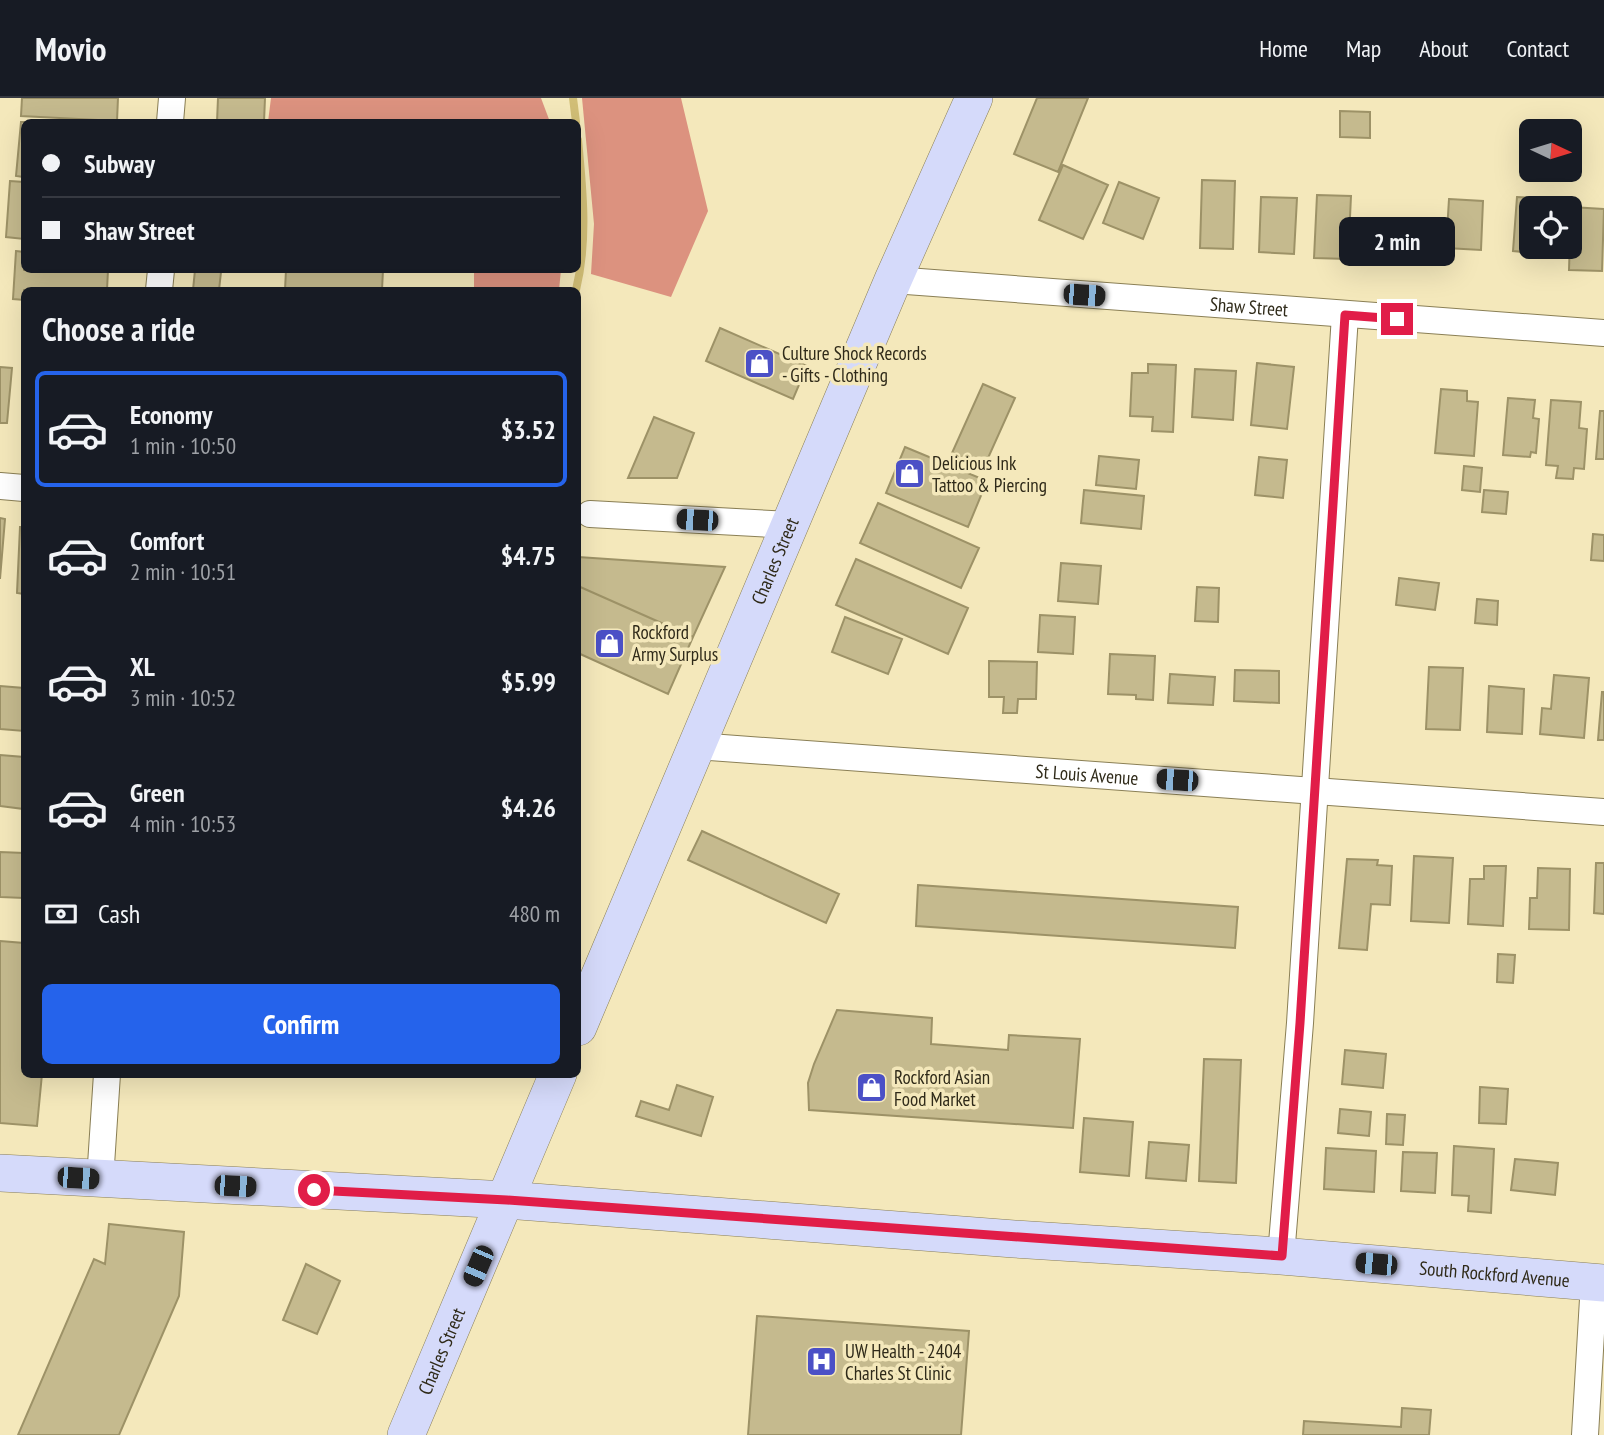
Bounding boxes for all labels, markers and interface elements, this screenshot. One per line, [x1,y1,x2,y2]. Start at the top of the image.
text: Movio [35,27,107,70]
text: Home [1259,33,1308,64]
text: Map [1346,33,1381,64]
text: About [1419,33,1468,64]
text: Contact [1506,33,1569,64]
north arrow [1519,119,1582,182]
map controls [1519,119,1582,259]
text: Subway [84,147,155,180]
button: locate [1519,196,1582,259]
text: Shaw Street [84,214,195,247]
callout: 2 min [1339,218,1455,266]
text: 2 min [1374,227,1420,256]
car [1063,283,1106,307]
street label: Shaw Street [1209,292,1290,321]
route end [1381,303,1413,335]
text: Choose a ride [42,308,195,350]
place label: Culture Shock Records - Gifts - Clothing [782,341,927,387]
shop icon: Culture Shock Records - Gifts - Clothing [742,347,776,381]
icon: car [46,398,109,461]
text: Economy [130,398,212,431]
text: $3.52 [501,413,556,446]
text: 1 min · 10:50 [130,431,236,460]
place label: Delicious Ink Tattoo & Piercing [932,451,1047,497]
shop icon: Delicious Ink Tattoo & Piercing [892,457,926,491]
car [676,508,719,532]
street label: Charles Street [746,513,804,608]
icon: car [46,524,109,587]
text: Comfort [130,524,204,557]
text: $4.75 [501,539,556,572]
text: 2 min · 10:51 [130,557,236,586]
place label: Rockford Army Surplus [632,620,718,666]
shop icon: Rockford Army Surplus [592,626,626,660]
icon: car [46,650,109,713]
text: XL [130,650,155,683]
text: $5.99 [501,665,556,698]
text: 3 min · 10:52 [130,683,236,712]
street label: St Louis Avenue [1035,759,1139,790]
car [1156,768,1199,792]
icon: car [46,776,109,839]
text: Green [130,776,185,809]
text: $4.26 [501,791,556,824]
text: 4 min · 10:53 [130,809,236,838]
icon: cash [42,895,80,933]
text: Cash [98,897,140,930]
text: 480 m [509,899,560,928]
button: Confirm [42,984,560,1064]
place label: Rockford Asian Food Market [894,1065,990,1111]
shop icon: Rockford Asian Food Market [854,1071,888,1105]
car [57,1166,100,1190]
car [214,1174,257,1198]
route start [298,1174,330,1206]
car [461,1243,496,1289]
car [1355,1252,1398,1276]
street label: South Rockford Avenue [1418,1256,1571,1292]
street label: Charles Street [412,1303,471,1398]
place label: UW Health - 2404 Charles St Clinic [845,1339,962,1385]
hospital icon: UW Health - 2404 Charles St Clinic [805,1345,839,1379]

